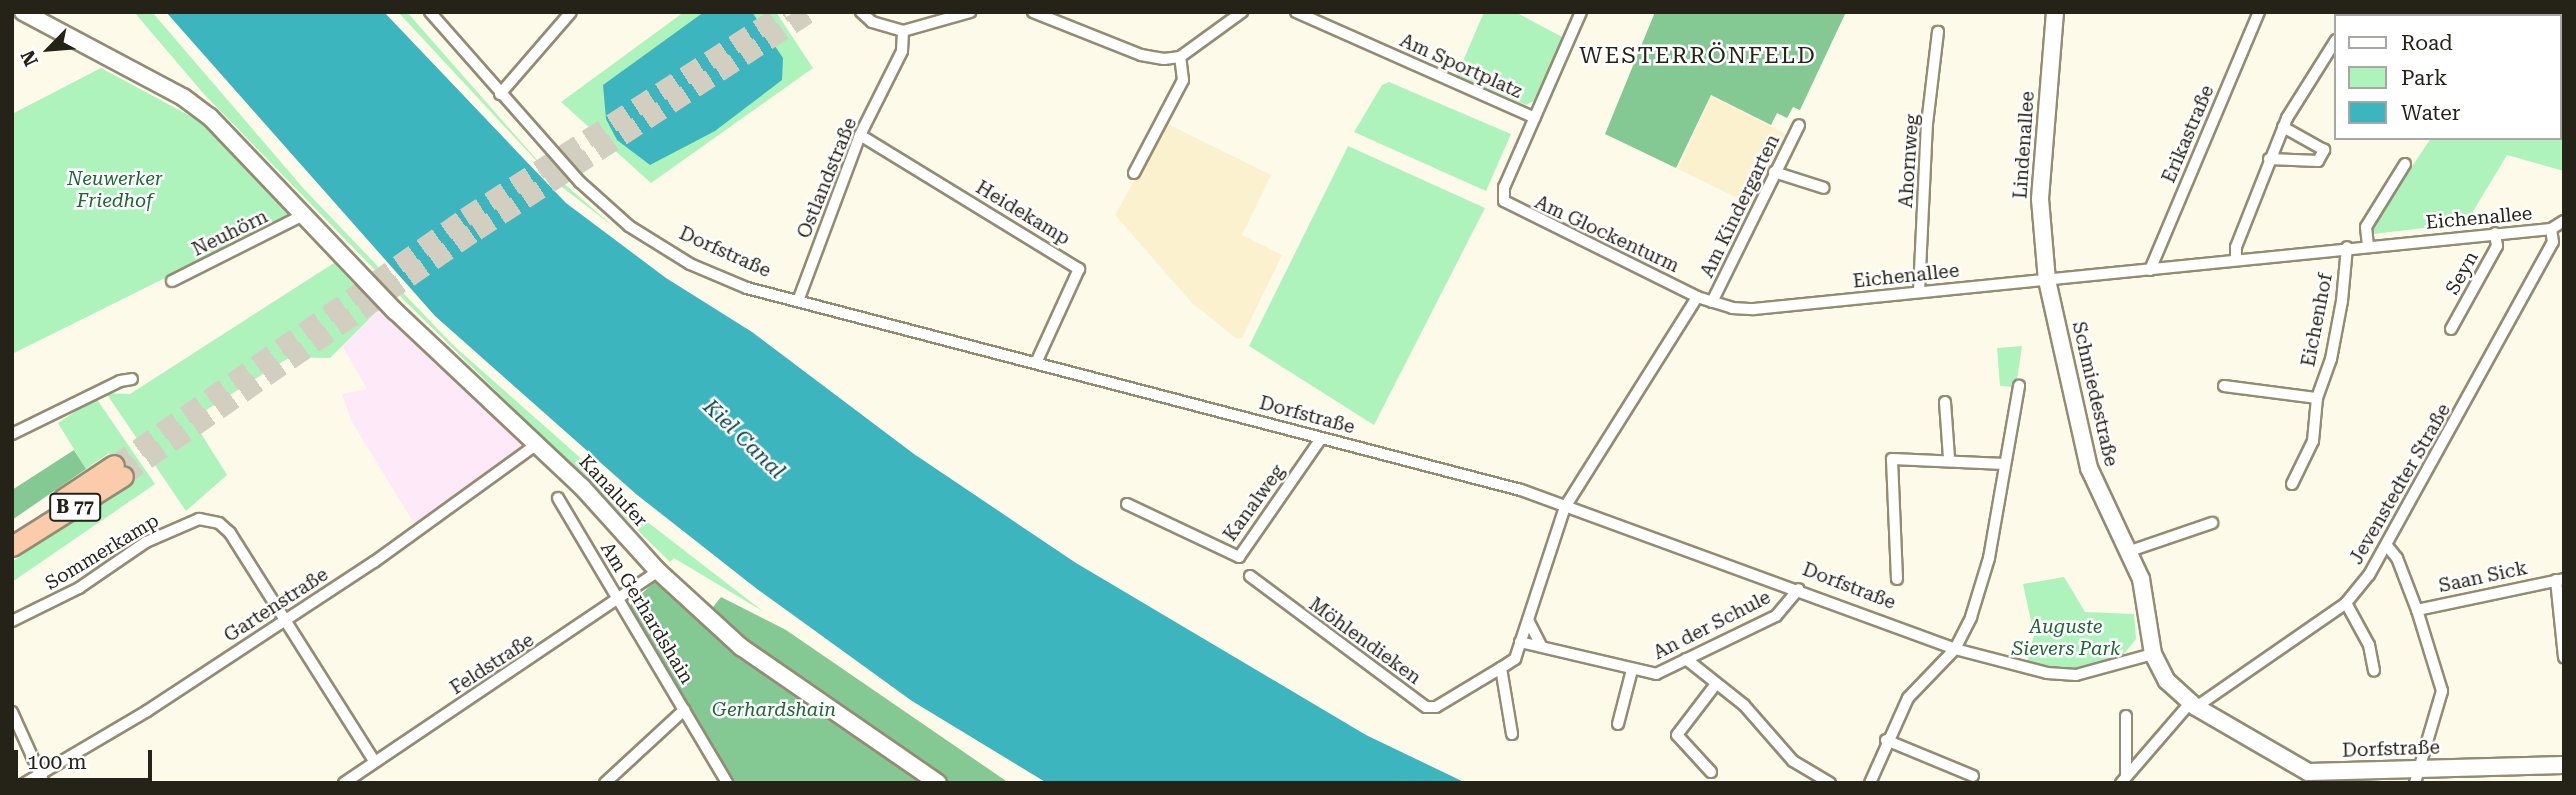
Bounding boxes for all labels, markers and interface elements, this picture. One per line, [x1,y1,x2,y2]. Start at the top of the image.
north arrow [14,14,84,84]
legend [2334,14,2562,140]
street label: Am Sportplatz [1396,29,1526,103]
text: Road [2401,31,2453,55]
district label: WESTERRÖNFELD [1581,42,1815,70]
text: N [16,47,43,70]
text: Park [2401,66,2447,90]
street label: Erikastraße [2157,82,2219,186]
street label: Lindenallee [2009,90,2039,200]
text: Water [2401,101,2460,125]
street label: Ahornweg [1894,113,1924,209]
street label: Ostlandstraße [792,114,862,242]
street label: Am Kindergarten [1696,131,1784,281]
park label: Neuwerker Friedhof [67,168,163,212]
street label: Heidekamp [972,176,1074,250]
street label: Am Glockenturm [1531,191,1683,277]
street label: Eichenallee [2425,202,2533,234]
street label: Neuhörn [188,205,272,261]
street label: Dorfstraße [676,222,774,282]
street label: Seyn [2441,247,2483,299]
street label: Eichenallee [1852,259,1960,293]
street label: Eichenhof [2297,271,2337,369]
street label: Schmiedestraße [2067,319,2123,469]
street label: Dorfstraße [1257,391,1357,439]
water label: Kiel Canal [698,394,790,484]
street label: Jevenstedter Straße [2345,400,2455,568]
street label: Kanalufer [574,450,652,532]
street label: Kanalweg [1219,460,1289,546]
road number: B 77 [49,492,101,522]
street label: Sommerkamp [41,509,163,595]
street label: Am Gerhardshain [596,538,698,688]
street label: Saan Sick [2437,556,2529,598]
street label: Dorfstraße [1799,558,1899,614]
street label: Gartenstraße [220,563,332,647]
street label: An der Schule [1650,586,1774,664]
street label: Möhlendieken [1305,593,1425,689]
park label: Auguste Sievers Park [2012,616,2120,660]
street label: Feldstraße [446,629,538,699]
park label: Gerhardshain [712,699,836,721]
scale bar [18,736,156,780]
street label: Dorfstraße [2342,736,2440,762]
text: 100 m [27,750,87,774]

